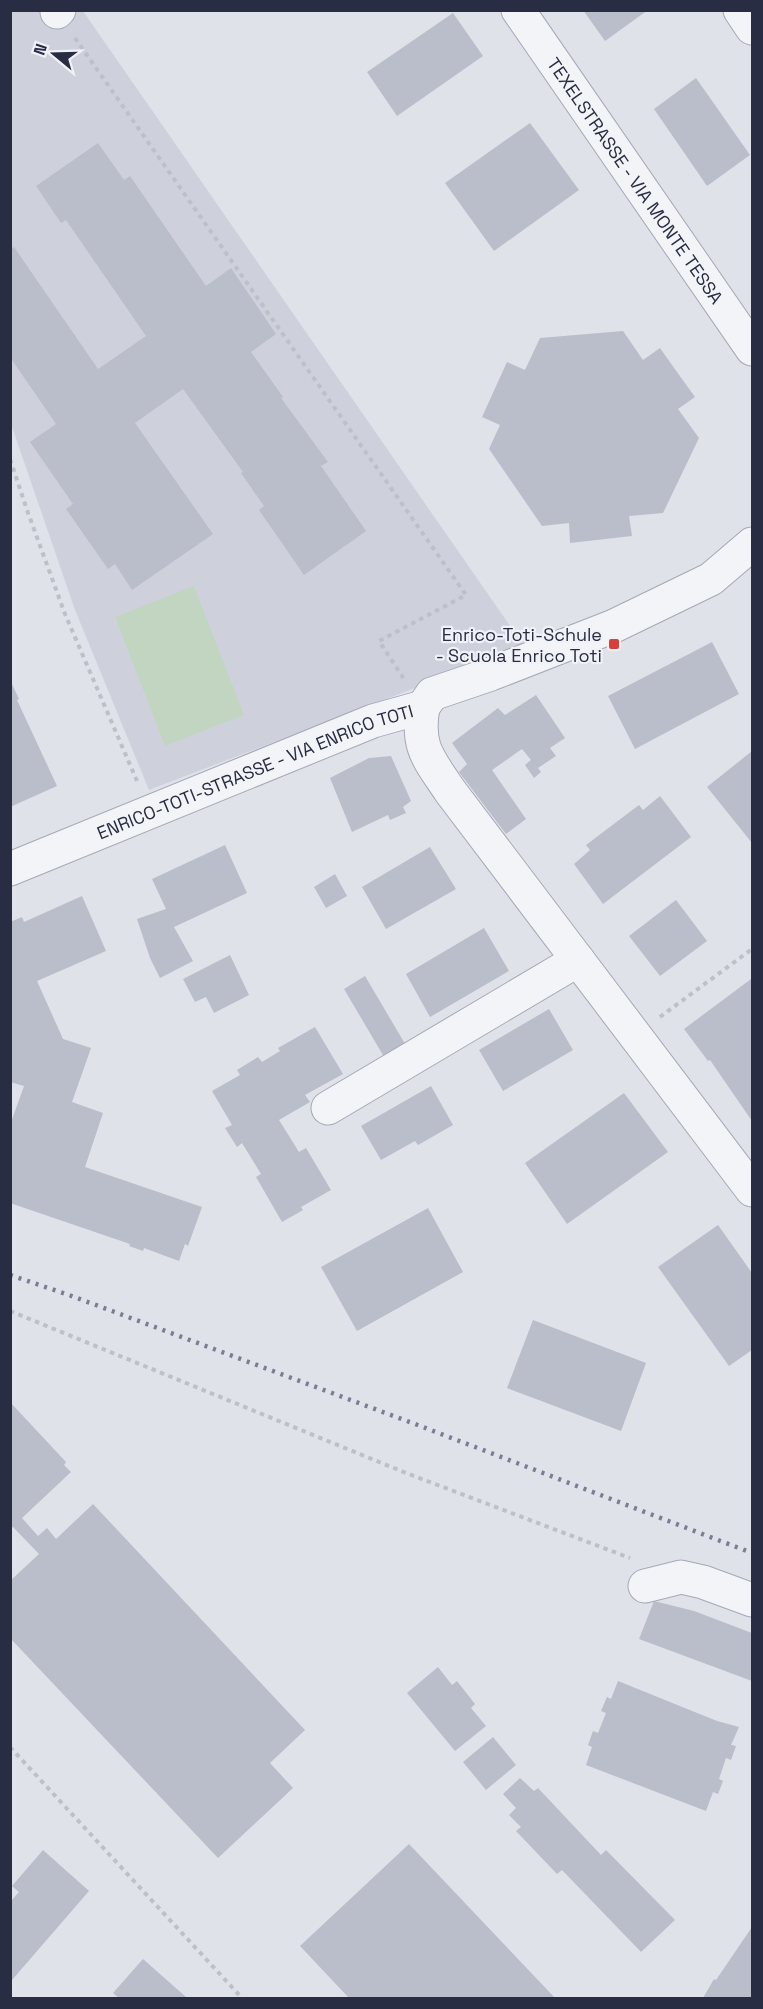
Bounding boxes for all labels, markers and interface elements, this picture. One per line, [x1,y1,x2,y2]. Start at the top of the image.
north arrow [24,24,84,84]
text: N [29,41,52,58]
street label: TEXELSTRASSE - VIA MONTE TESSA [543,53,729,308]
place label: Enrico-Toti-Schule - Scuola Enrico Toti [436,623,602,667]
marker: Enrico-Toti-Schule - Scuola Enrico Toti [607,637,621,651]
street label: ENRICO-TOTI-STRASSE - VIA ENRICO TOTI [93,699,416,844]

